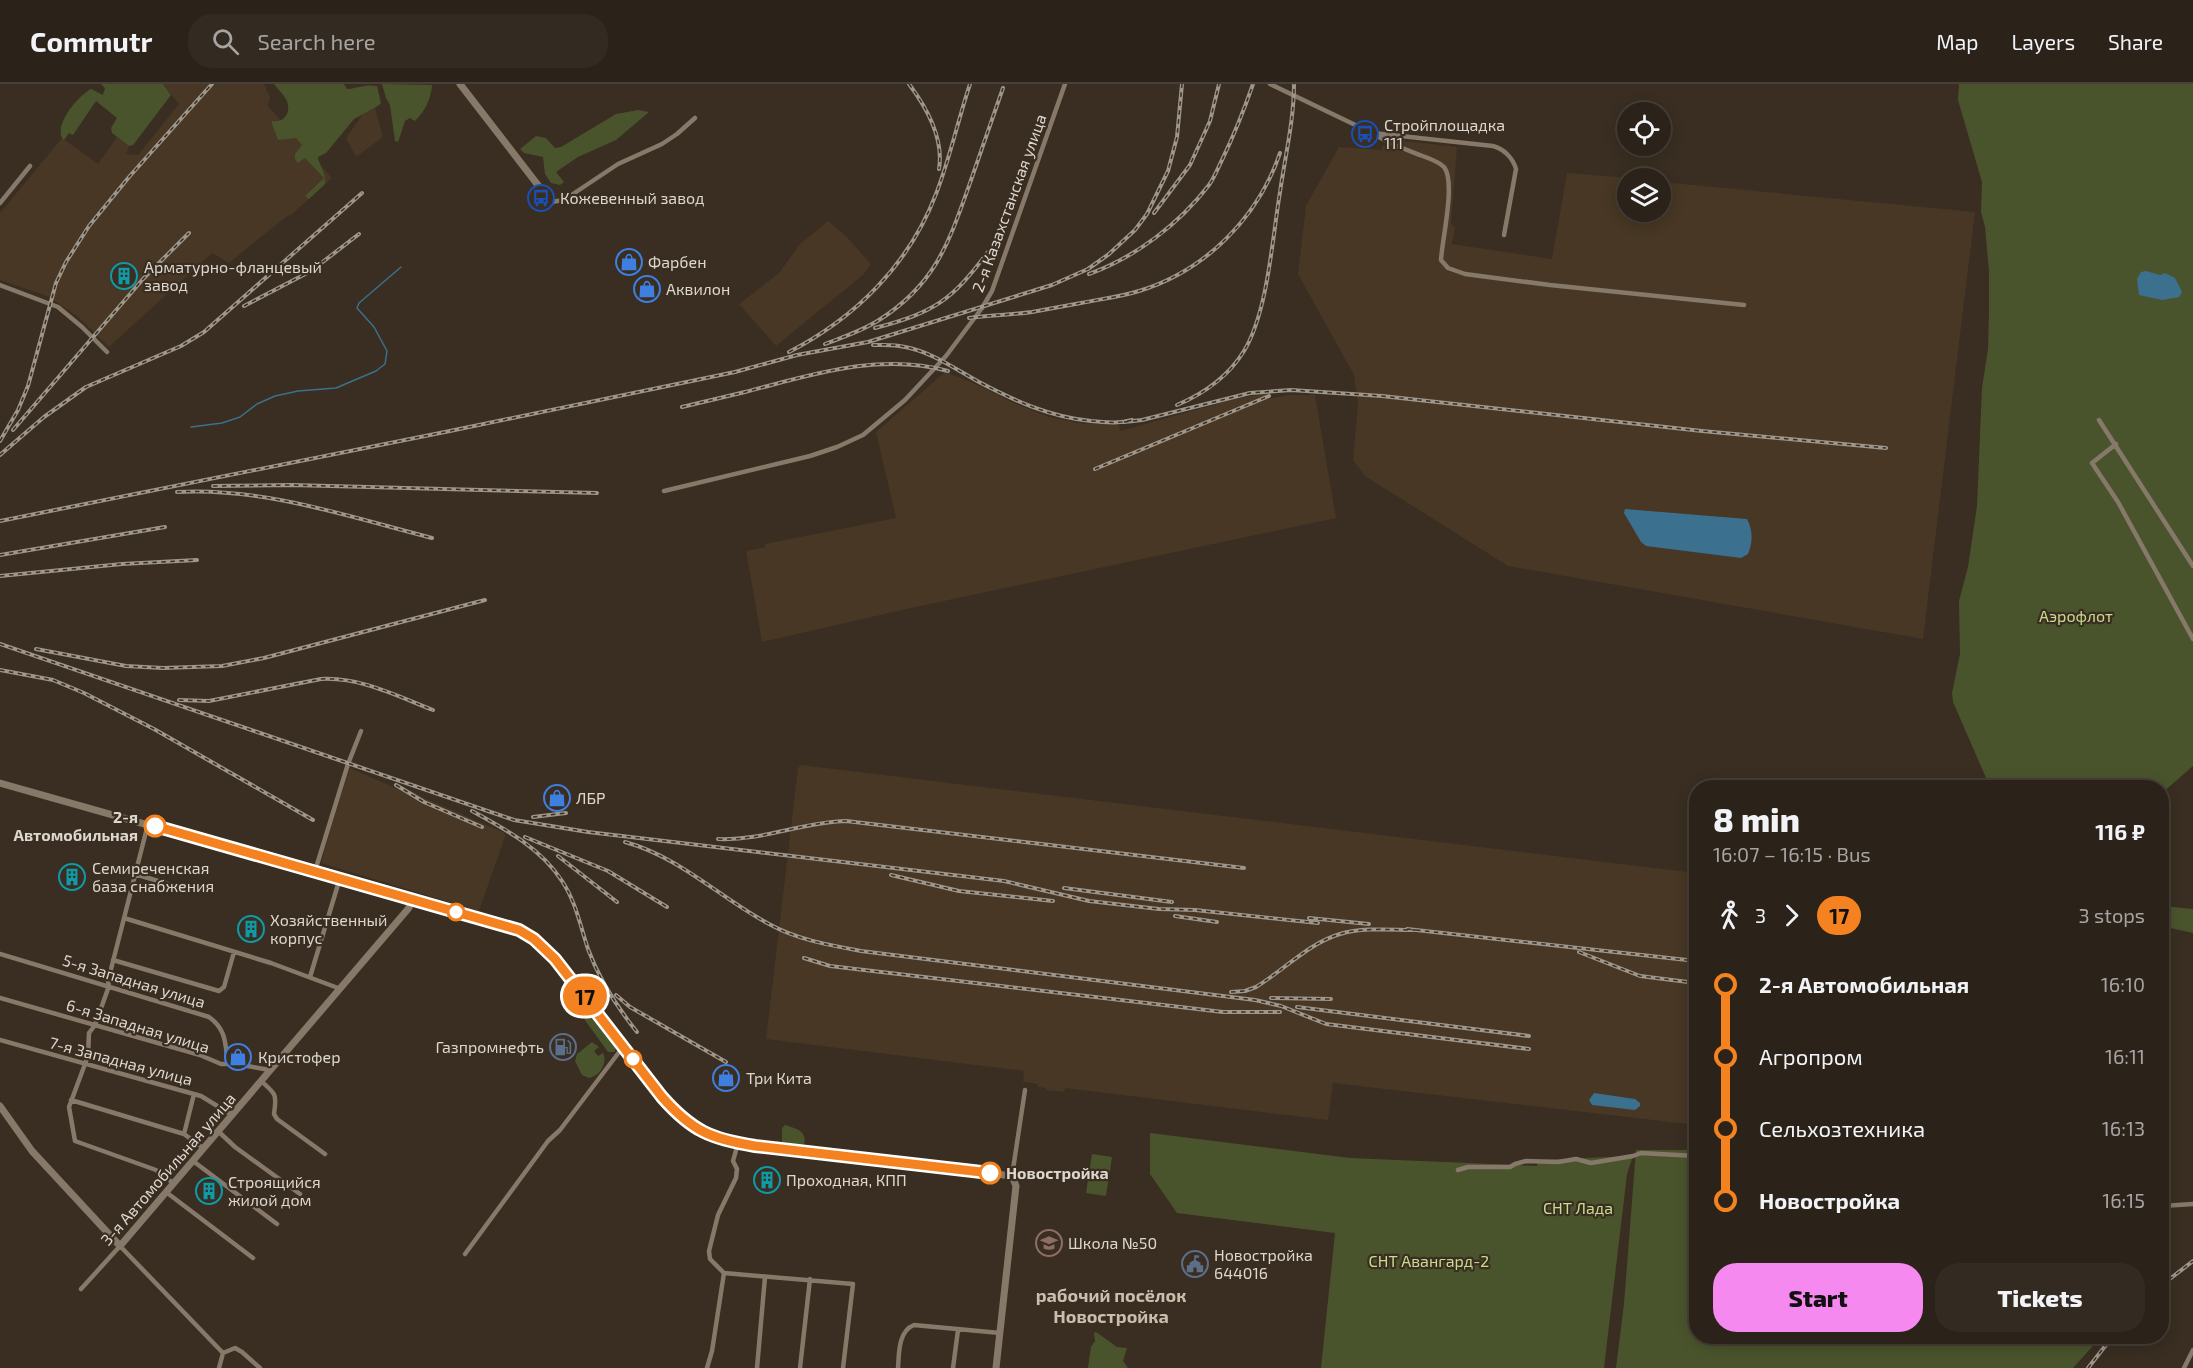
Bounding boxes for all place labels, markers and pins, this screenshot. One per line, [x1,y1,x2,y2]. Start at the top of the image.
place label: Стройплощадка 111 [1384,115,1505,152]
bus stop icon: Стройплощадка 111 [1350,119,1380,149]
bus stop icon: Кожевенный завод [526,183,556,213]
place label: Кожевенный завод [560,188,704,207]
shop icon: Фарбен [614,247,644,277]
place label: Фарбен [648,252,706,271]
place label: Арматурно-фланцевый завод [144,257,322,294]
building icon: Арматурно-фланцевый завод [109,261,139,291]
shop icon: Аквилон [632,274,662,304]
place label: Аквилон [666,279,730,298]
shop icon: ЛБР [542,783,572,813]
place label: ЛБР [576,788,605,807]
place label: 2-я Автомобильная [14,807,138,844]
marker: 2-я Автомобильная [144,815,166,837]
place label: Семиреченская база снабжения [92,858,214,895]
building icon: Семиреченская база снабжения [57,862,87,892]
unlabelled marker [447,903,465,921]
place label: Хозяйственный корпус [270,910,387,948]
building icon: Хозяйственный корпус [236,914,266,944]
fuel station icon: Газпромнефть [548,1032,578,1062]
place label: Газпромнефть [436,1037,544,1056]
shop icon: Кристофер [223,1042,253,1072]
place label: Кристофер [258,1047,341,1066]
unlabelled marker [624,1050,642,1068]
shop icon: Три Кита [711,1063,741,1093]
place label: Три Кита [746,1068,812,1087]
marker: Новостройка [979,1162,1001,1184]
place label: Новостройка [1006,1163,1109,1182]
building icon: Проходная, КПП [752,1165,782,1195]
place label: Проходная, КПП [786,1170,907,1189]
place label: Строящийся жилой дом [228,1172,321,1209]
building icon: Строящийся жилой дом [194,1176,224,1206]
school or university icon: Школа №50 [1034,1228,1064,1258]
place label: Школа №50 [1068,1233,1157,1252]
place label: Новостройка 644016 [1214,1245,1313,1282]
public building icon: Новостройка 644016 [1180,1249,1210,1279]

